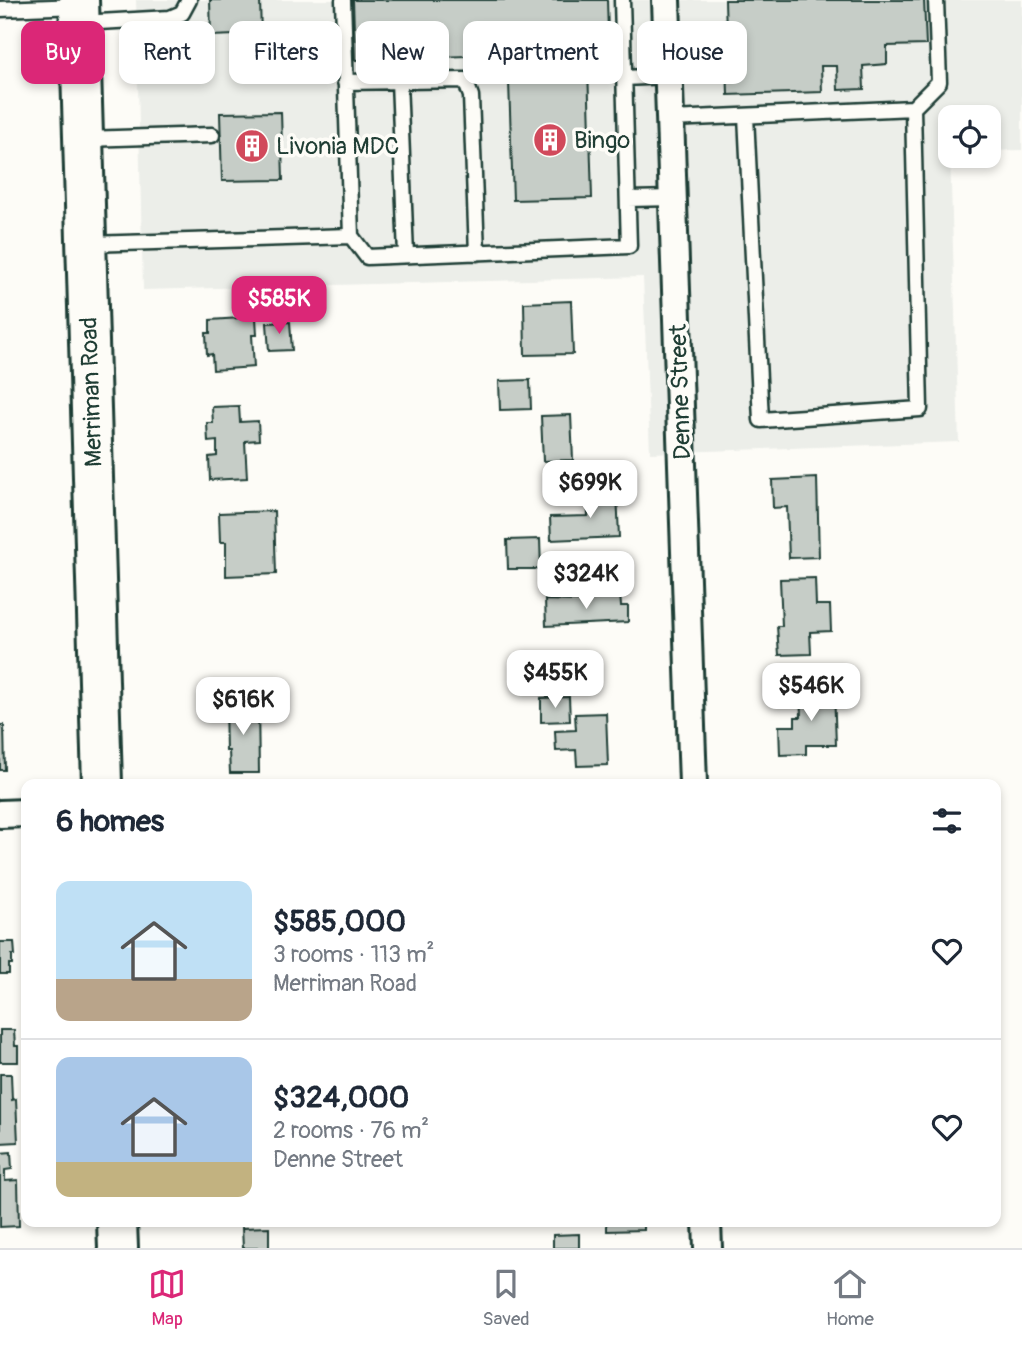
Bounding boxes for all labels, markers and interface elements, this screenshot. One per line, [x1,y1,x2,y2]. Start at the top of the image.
chip: Buy [21,21,105,84]
chip: Rent [119,21,215,84]
chip: Filters [229,21,342,84]
chip: New [356,21,449,84]
chip: Apartment [463,21,623,84]
chip: House [637,21,747,84]
map controls [938,105,1001,168]
button: locate [938,105,1001,168]
building icon: Bingo [531,121,569,159]
place label: Bingo [574,126,630,155]
building icon: Livonia MDC [233,127,271,165]
place label: Livonia MDC [276,132,399,161]
pin: $585K [230,276,328,336]
text: $585K [248,284,310,313]
street label: Merriman Road [74,316,109,468]
street label: Denne Street [664,323,697,460]
pin: $699K [541,461,639,520]
text: $699K [558,468,622,497]
pin: $324K [537,552,635,611]
text: $324K [553,559,619,588]
pin: $455K [506,650,604,710]
text: $455K [523,658,587,687]
pin: $546K [762,664,860,723]
text: $546K [778,671,844,700]
pin: $616K [194,678,292,737]
text: $616K [212,685,274,714]
icon: filters [928,802,966,840]
text: 6 homes [56,803,164,840]
text: $585,000 [273,903,406,940]
icon: home [112,909,196,993]
icon: heart [928,932,966,970]
text: 3 rooms · 113 m² [273,940,434,969]
text: Merriman Road [273,969,417,998]
text: $324,000 [273,1079,409,1116]
icon: home [112,1085,196,1169]
icon: heart [928,1108,966,1146]
text: 2 rooms · 76 m² [273,1116,429,1145]
text: Denne Street [273,1145,403,1174]
tab: Map [148,1265,186,1331]
tab: Saved [482,1265,530,1331]
tab: Home [826,1265,874,1331]

